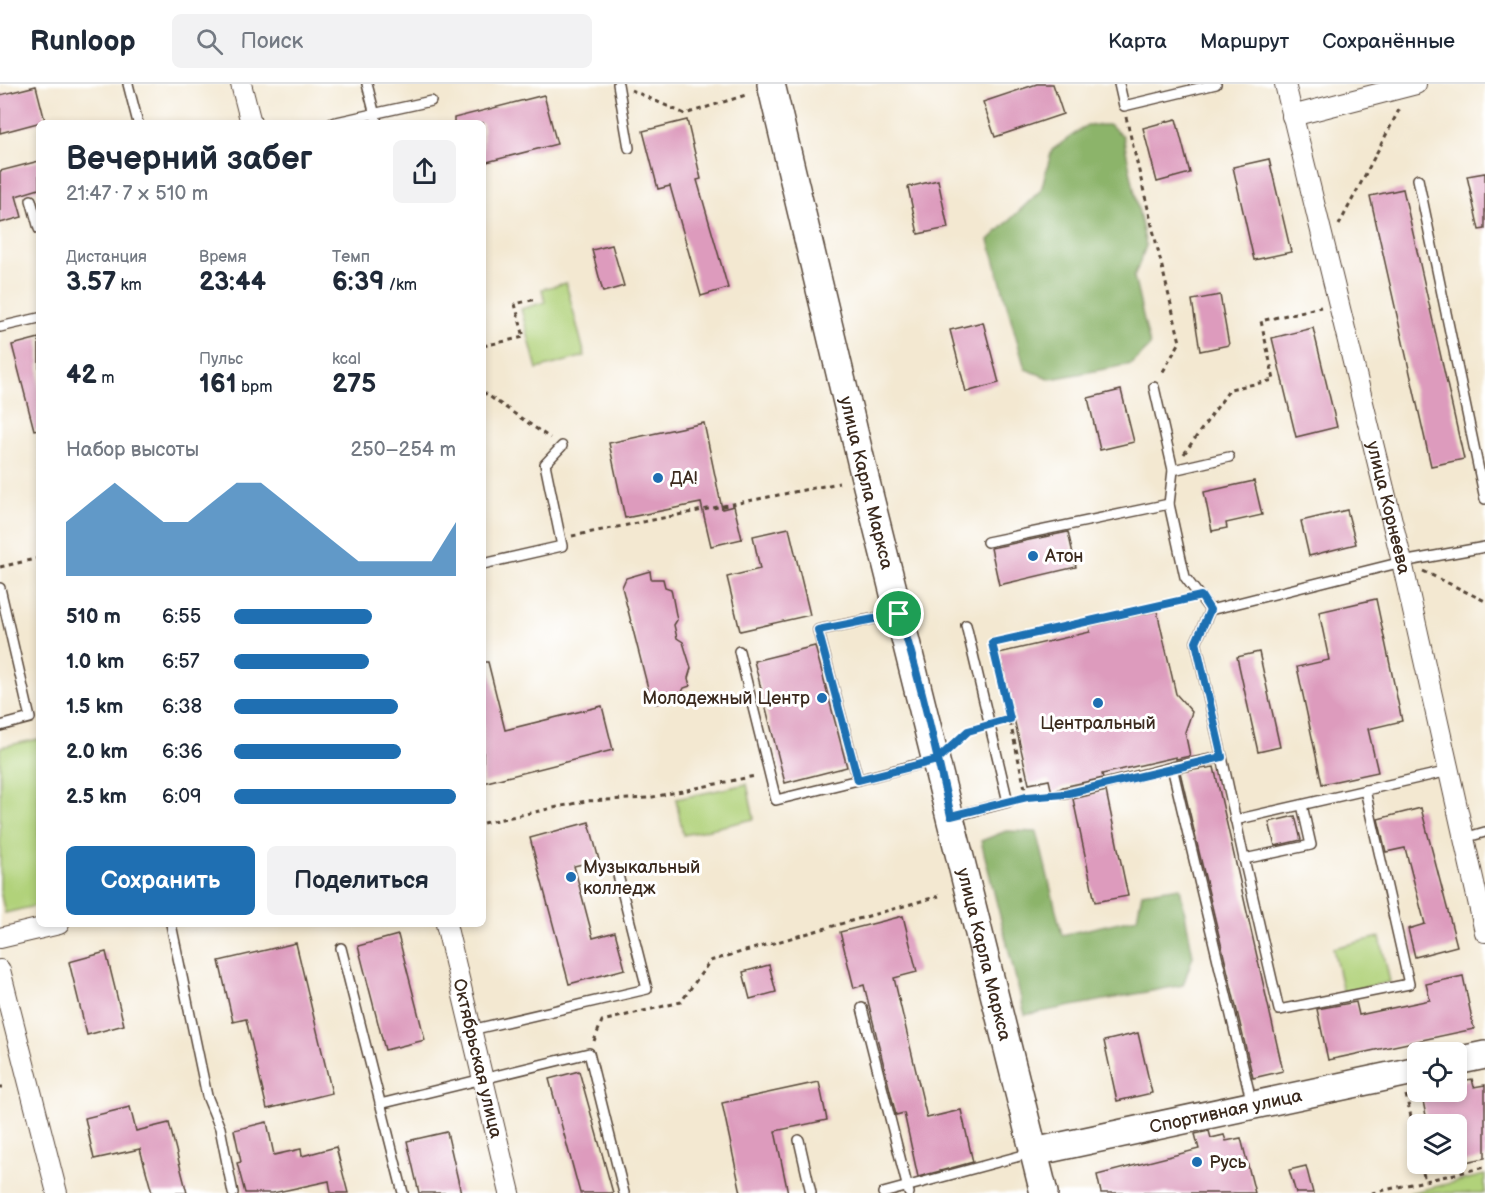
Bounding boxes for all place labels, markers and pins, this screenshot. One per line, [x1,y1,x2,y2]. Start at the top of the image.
place label: ДА! [670,468,697,489]
marker: ДА! [651,471,665,485]
place label: Атон [1044,546,1084,567]
marker: Атон [1026,549,1040,563]
pin [873,588,924,639]
place label: Молодежный Центр [642,688,810,709]
marker: Молодежный Центр [815,691,829,705]
marker: Центральный [1091,696,1105,710]
place label: Центральный [1040,713,1156,734]
place label: Музыкальный колледж [583,857,700,899]
marker: Музыкальный колледж [564,870,578,884]
place label: Русь [1209,1152,1247,1173]
marker: Русь [1190,1155,1204,1169]

